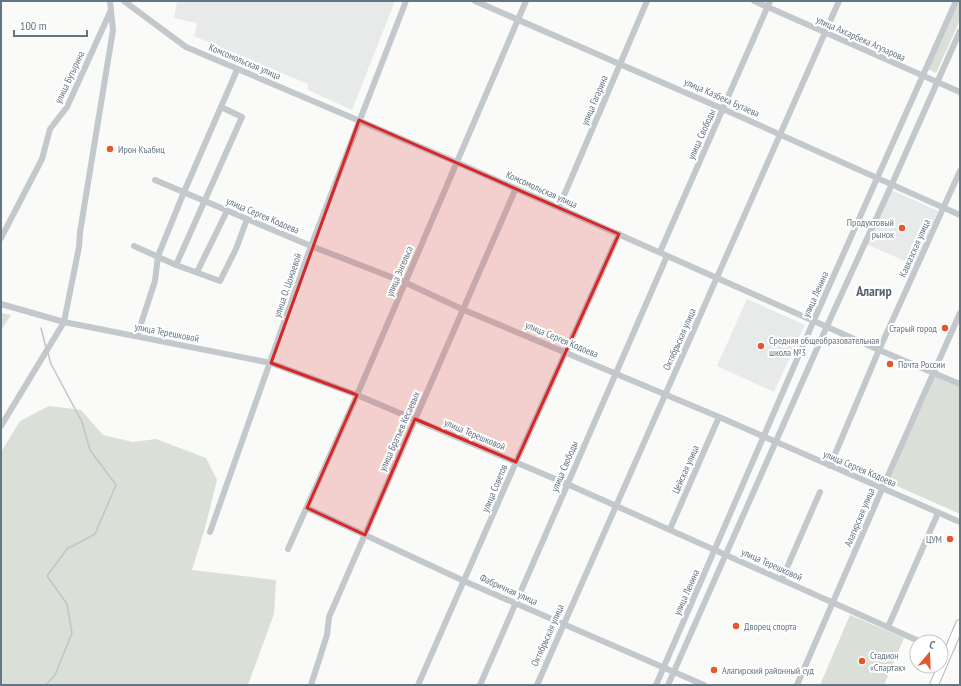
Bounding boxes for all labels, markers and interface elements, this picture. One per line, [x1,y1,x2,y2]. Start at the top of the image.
scale bar [14,12,87,38]
street label: улица Ахсарбека Агузарова [814,13,908,64]
text: 100 m [20,18,47,33]
street label: Комсомольская улица [207,40,283,82]
street label: улица Бутырина [52,49,87,106]
street label: улица Гагарина [578,73,611,127]
street label: улица Казбека Бутаева [682,75,762,120]
street label: улица Свободы [685,107,718,162]
place label: Ирон Къабиц [118,143,165,156]
marker: Ирон Къабиц [105,144,115,154]
street label: Комсомольская улица [504,168,580,211]
street label: улица Сергея Кодоева [224,194,301,237]
place label: Продуктовый рынок [847,216,894,241]
street label: Кавказская улица [896,217,933,279]
marker: Продуктовый рынок [897,223,907,233]
street label: улица Энгельса [383,244,416,298]
street label: улица О. Цомаевой [270,251,305,319]
street label: улица Ленина [800,269,831,319]
district label: Алагир [855,282,892,300]
street label: Октябрьская улица [660,306,699,372]
street label: улица Сергея Кодоева [523,318,600,361]
street label: улица Терешковой [134,320,200,345]
place label: Старый город [889,322,938,335]
marker: Старый город [940,323,950,333]
place label: Средняя общеобразовательная школа №3 [769,334,879,359]
marker: Средняя общеобразовательная школа №3 [756,341,766,351]
place label: Почта России [898,358,945,371]
marker: Почта России [885,359,895,369]
street label: улица Братьев Кесаевых [376,389,423,473]
street label: улица Терешковой [442,416,507,453]
street label: улица Свободы [548,439,581,494]
street label: Цейская улица [669,443,702,495]
street label: улица Сергея Кодоева [821,447,898,490]
street label: улица Советов [479,462,510,514]
street label: Алагирская улица [841,486,878,548]
place label: ЦУМ [926,533,942,546]
marker: ЦУМ [945,534,955,544]
street label: улица Терешковой [739,545,804,584]
street label: улица Ленина [671,567,702,617]
street label: Фабричная улица [478,571,540,608]
street label: Октябрьская улица [528,602,567,668]
place label: Дворец спорта [744,620,796,633]
marker: Дворец спорта [731,621,741,631]
north arrow [909,634,949,674]
text: С [928,637,937,652]
place label: Стадион «Спартак» [870,649,906,674]
marker: Стадион «Спартак» [857,656,867,666]
place label: Алагирский районный суд [722,664,814,677]
marker: Алагирский районный суд [709,665,719,675]

